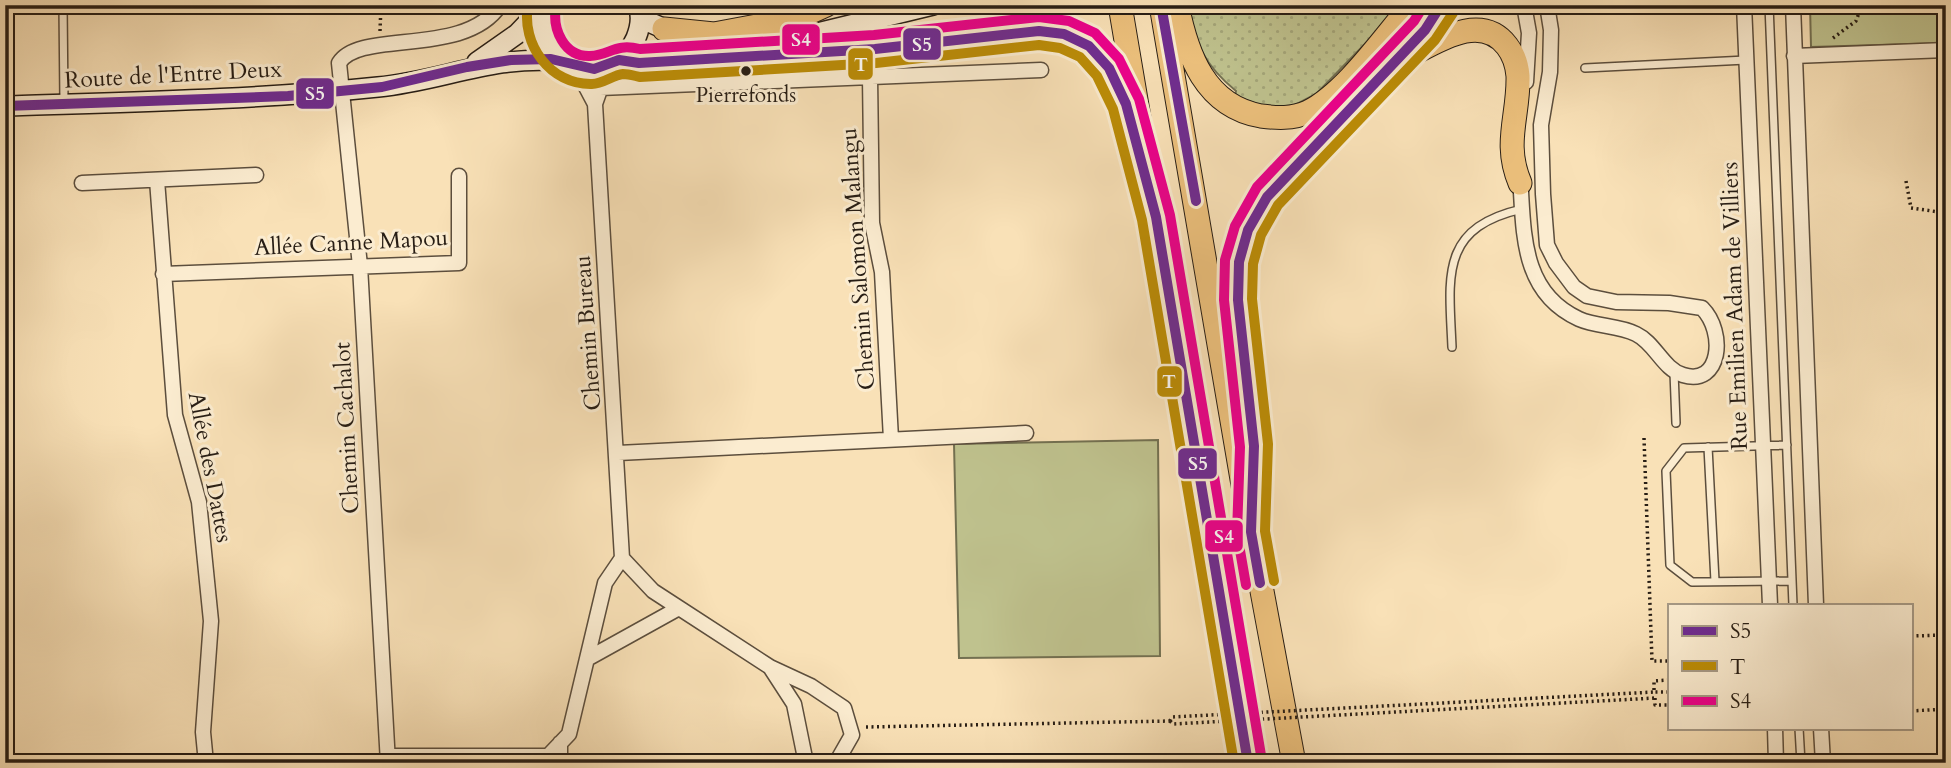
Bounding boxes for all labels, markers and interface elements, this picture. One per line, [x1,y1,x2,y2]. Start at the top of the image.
line badge: S4 [781,23,821,56]
text: S4 [791,27,811,53]
line badge: S5 [902,27,942,61]
text: S5 [912,32,932,58]
line badge: T [847,47,874,81]
text: T [854,52,868,78]
street label: Route de l'Entre Deux [64,53,283,96]
marker: Pierrefonds [739,64,753,78]
line badge: S5 [295,77,335,110]
text: S5 [305,81,325,107]
place label: Pierrefonds [696,81,796,110]
street label: Chemin Salomon Malangu [833,127,882,391]
street label: Rue Emilien Adam de Villiers [1714,161,1755,451]
street label: Allée Canne Mapou [253,222,449,263]
street label: Chemin Bureau [567,254,608,412]
street label: Chemin Cachalot [327,341,366,515]
line badge: T [1156,365,1183,398]
text: T [1162,369,1176,395]
street label: Allée des Dattes [181,389,240,545]
line badge: S5 [1177,447,1218,480]
text: S5 [1188,451,1208,477]
line badge: S4 [1204,519,1244,553]
text: S4 [1214,524,1234,550]
legend [1668,604,1912,730]
text: S5 [1730,617,1751,646]
text: T [1730,653,1745,682]
text: S4 [1730,687,1752,716]

